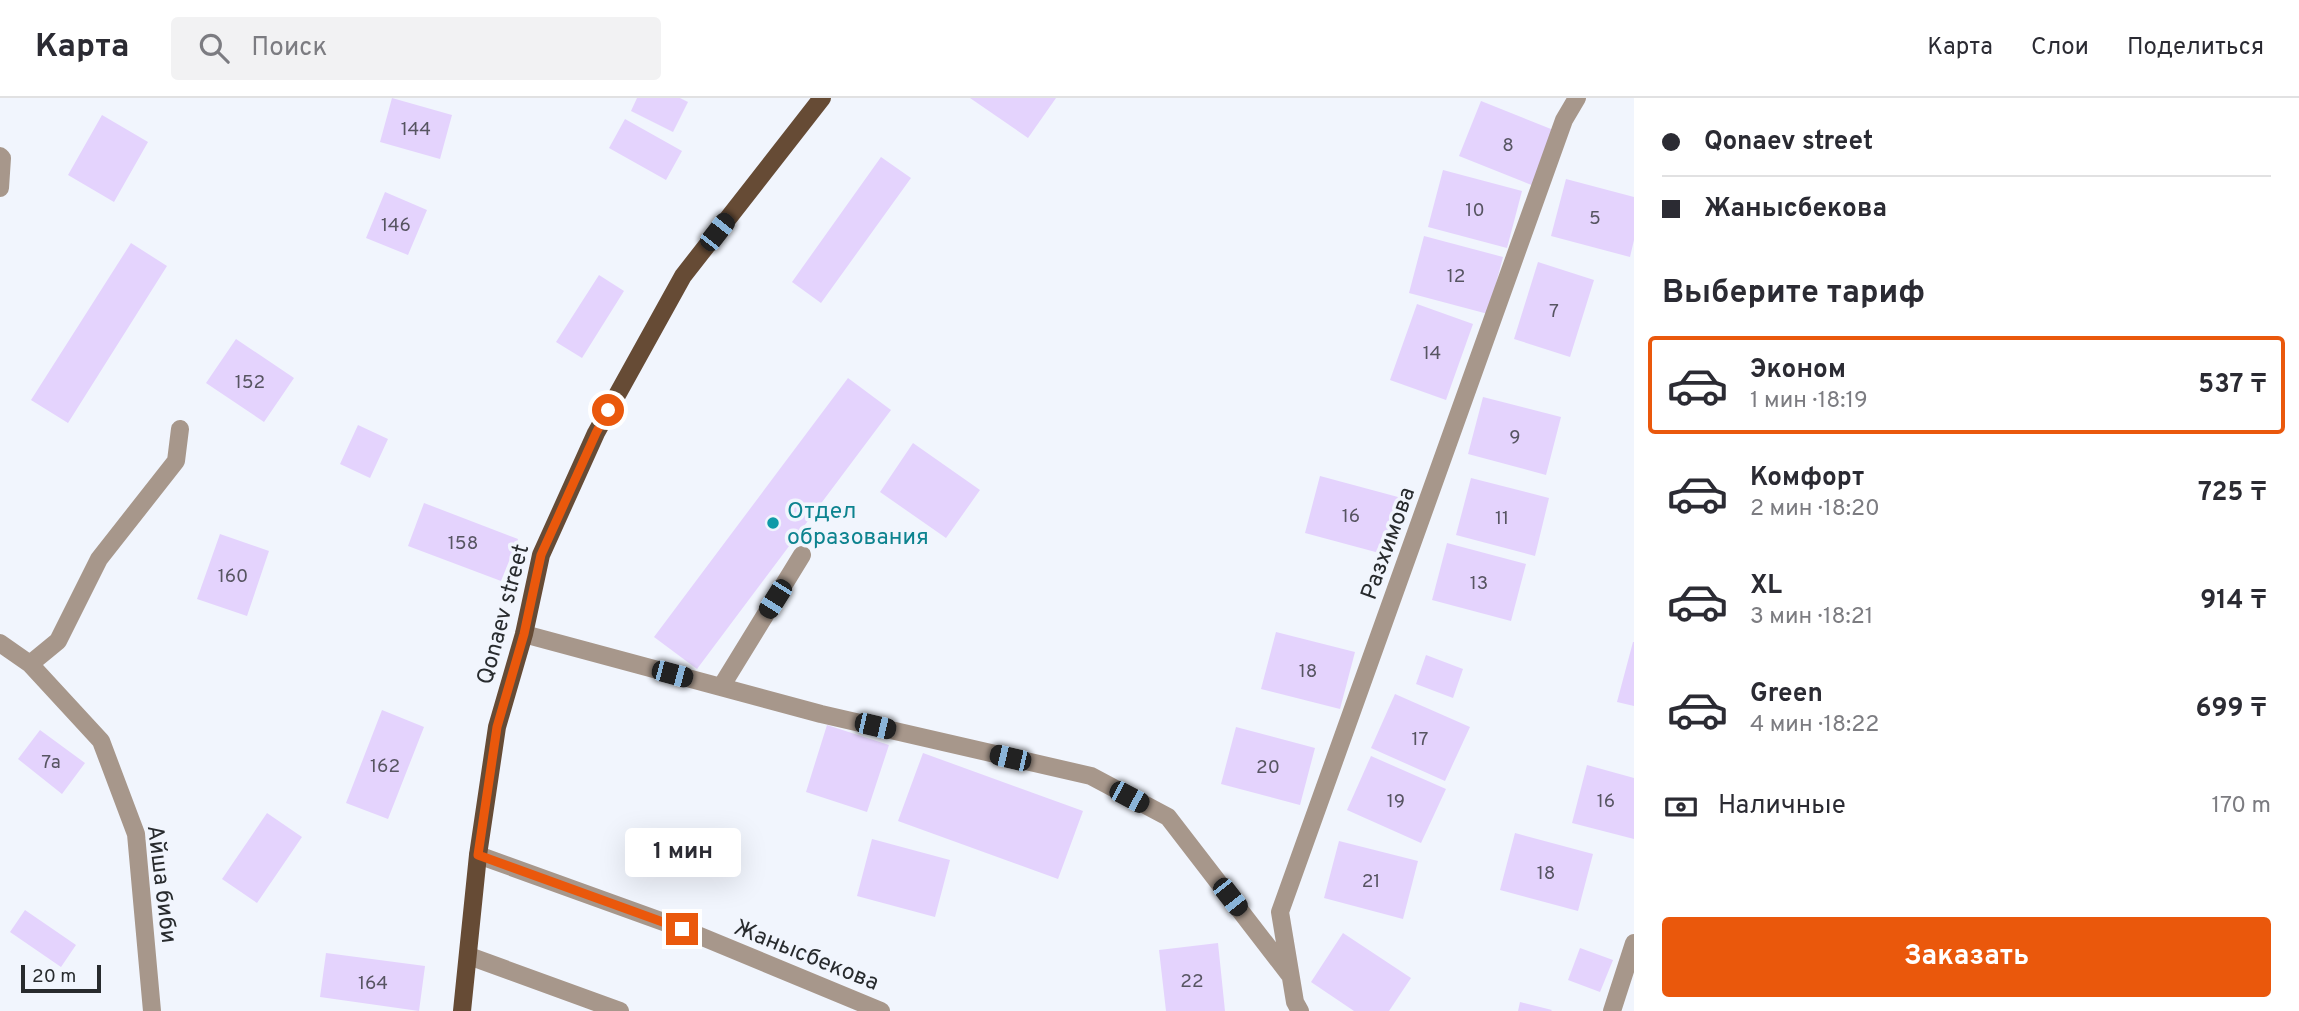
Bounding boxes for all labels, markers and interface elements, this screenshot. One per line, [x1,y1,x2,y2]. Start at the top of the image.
search box [171,17,661,80]
text: Карта [35,27,129,69]
icon: search [195,29,233,67]
text: Поиск [251,32,327,65]
text: Карта [1927,33,1993,63]
text: Слои [2031,33,2089,63]
text: Поделиться [2127,33,2264,63]
house number: 144 [401,118,431,142]
text: Qonaev street [1704,126,1873,159]
house number: 8 [1502,134,1514,158]
text: Жанысбекова [1704,193,1887,226]
house number: 10 [1465,199,1485,223]
house number: 5 [1589,207,1601,231]
car [696,209,739,255]
house number: 146 [381,214,411,238]
house number: 12 [1447,265,1465,289]
text: Выберите тариф [1662,274,1925,314]
house number: 7 [1549,300,1559,324]
house number: 14 [1423,342,1441,366]
icon: car [1666,354,1729,417]
text: Эконом [1750,354,1846,387]
text: 537 ₸ [2198,369,2267,402]
house number: 152 [235,371,265,395]
text: 1 мин · 18:19 [1750,387,1868,416]
route start [592,394,624,426]
house number: 9 [1509,426,1521,450]
icon: car [1666,462,1729,525]
text: Комфорт [1750,462,1864,495]
text: 725 ₸ [2198,477,2267,510]
street label: Разхимова [1356,484,1423,604]
text: 2 мин · 18:20 [1750,495,1880,524]
place label: Отдел образования [787,498,929,553]
house number: 16 [1342,505,1360,529]
house number: 11 [1495,507,1509,531]
marker: Отдел образования [765,515,781,531]
house number: 158 [448,532,478,556]
street label: Qonaev street [472,541,537,688]
house number: 160 [218,565,248,589]
icon: car [1666,570,1729,633]
text: XL [1750,570,1782,603]
house number: 13 [1470,572,1488,596]
car [755,576,796,622]
text: 914 ₸ [2200,585,2267,618]
text: 3 мин · 18:21 [1750,603,1873,632]
car [649,658,696,690]
house number: 18 [1299,660,1317,684]
icon: car [1666,678,1729,741]
text: Green [1750,678,1823,711]
text: 699 ₸ [2195,693,2267,726]
car [853,711,898,741]
text: 4 мин · 18:22 [1750,711,1879,740]
house number: 17 [1412,728,1429,752]
car [988,743,1033,773]
house number: 7а [41,751,61,775]
house number: 162 [370,755,400,779]
house number: 20 [1256,756,1280,780]
car [1106,778,1153,816]
icon: cash [1662,788,1700,826]
house number: 19 [1387,790,1405,814]
house number: 16 [1597,790,1615,814]
text: Наличные [1718,790,1846,823]
text: 170 m [2212,792,2271,821]
street label: Айша биби [139,824,182,945]
callout: 1 мин [624,828,740,876]
text: 1 мин [653,838,713,867]
house number: 18 [1537,862,1555,886]
house number: 21 [1362,870,1380,894]
car [1209,874,1252,920]
route end [666,913,698,945]
street label: Жанысбекова [729,914,883,999]
button: Заказать [1662,917,2271,997]
scale bar [21,962,102,994]
text: 20 m [32,965,76,989]
house number: 22 [1180,970,1204,994]
house number: 164 [358,972,388,996]

